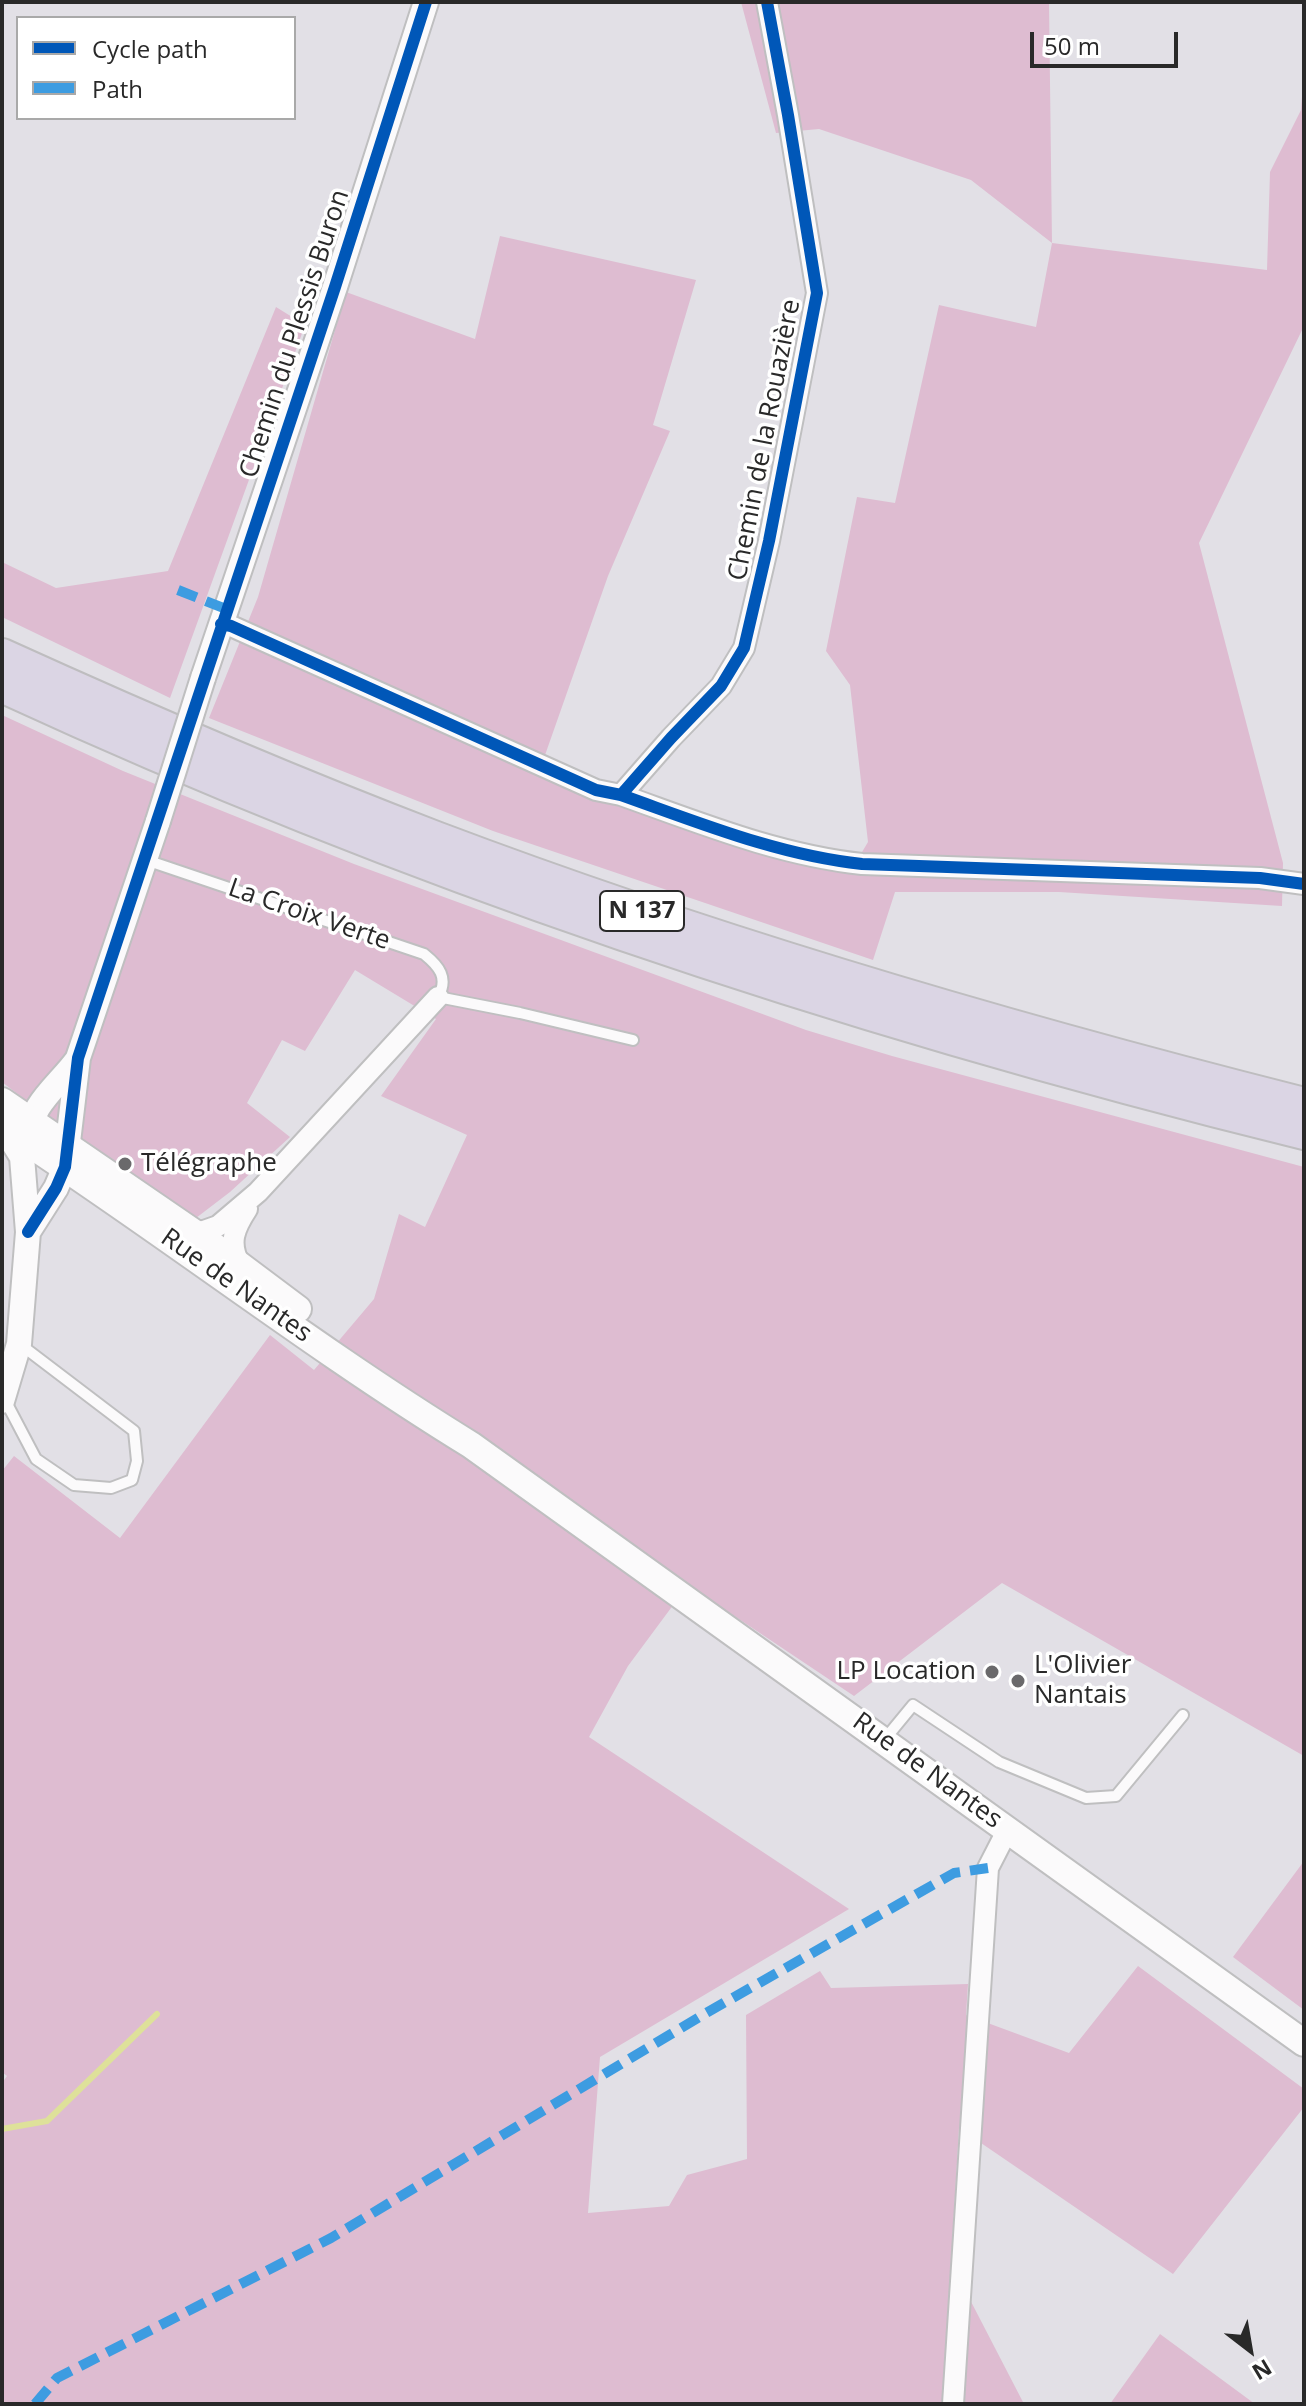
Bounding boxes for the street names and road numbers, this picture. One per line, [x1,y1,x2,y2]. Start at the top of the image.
street label: Chemin du Plessis Buron [234,186,356,482]
street label: Chemin de la Rouazière [722,297,808,583]
street label: La Croix Verte [224,873,394,957]
road number: N 137 [600,891,684,931]
street label: Rue de Nantes [155,1223,317,1349]
street label: Rue de Nantes [846,1706,1008,1836]

